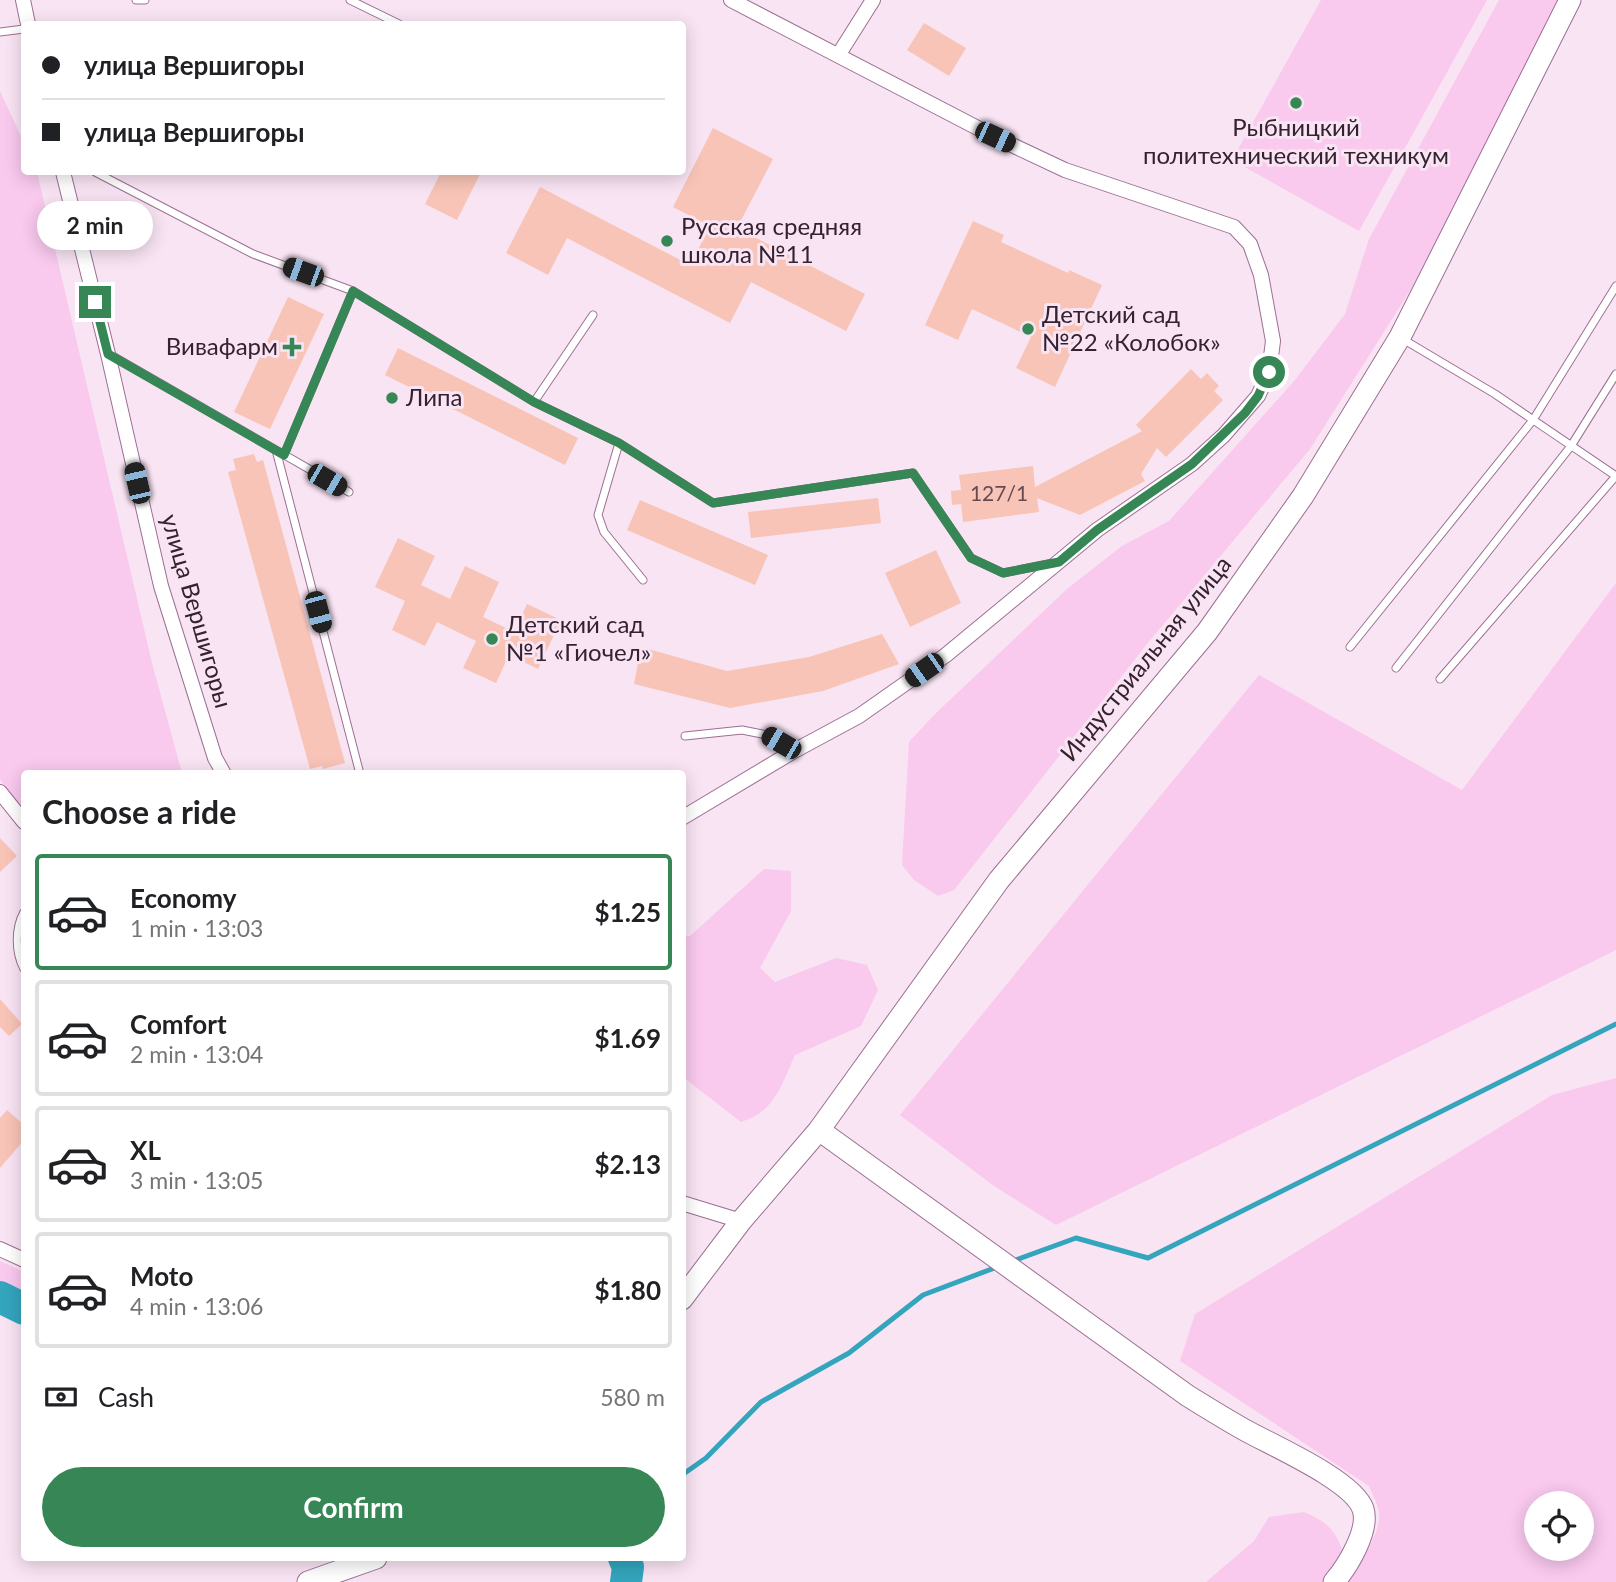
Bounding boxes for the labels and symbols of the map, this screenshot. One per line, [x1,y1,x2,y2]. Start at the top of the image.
marker: Рыбницкий политехнический техникум [1288,95,1304,111]
place label: Рыбницкий политехнический техникум [1143,112,1449,169]
car [972,119,1019,155]
callout: 2 min [37,201,153,250]
place label: Русская средняя школа №11 [681,211,862,268]
marker: Русская средняя школа №11 [659,233,675,249]
car [280,255,327,289]
route end [79,286,111,318]
place label: Детский сад №22 «Колобок» [1042,299,1221,356]
marker: Детский сад №22 «Колобок» [1020,321,1036,337]
place label: Вивафарм [166,331,278,360]
marker: Вивафарм [284,339,300,355]
route start [1253,356,1285,388]
place label: Липа [405,382,463,411]
marker: Липа [384,390,400,406]
car [123,460,152,506]
car [304,460,351,500]
house number: 127/1 [970,480,1028,505]
street label: улица Вершигоры [156,510,239,711]
street label: Индустриальная улица [1053,550,1236,766]
car [303,589,334,635]
place label: Детский сад №1 «Гиочел» [506,609,651,666]
marker: Детский сад №1 «Гиочел» [484,631,500,647]
car [901,649,948,691]
car [758,723,805,763]

